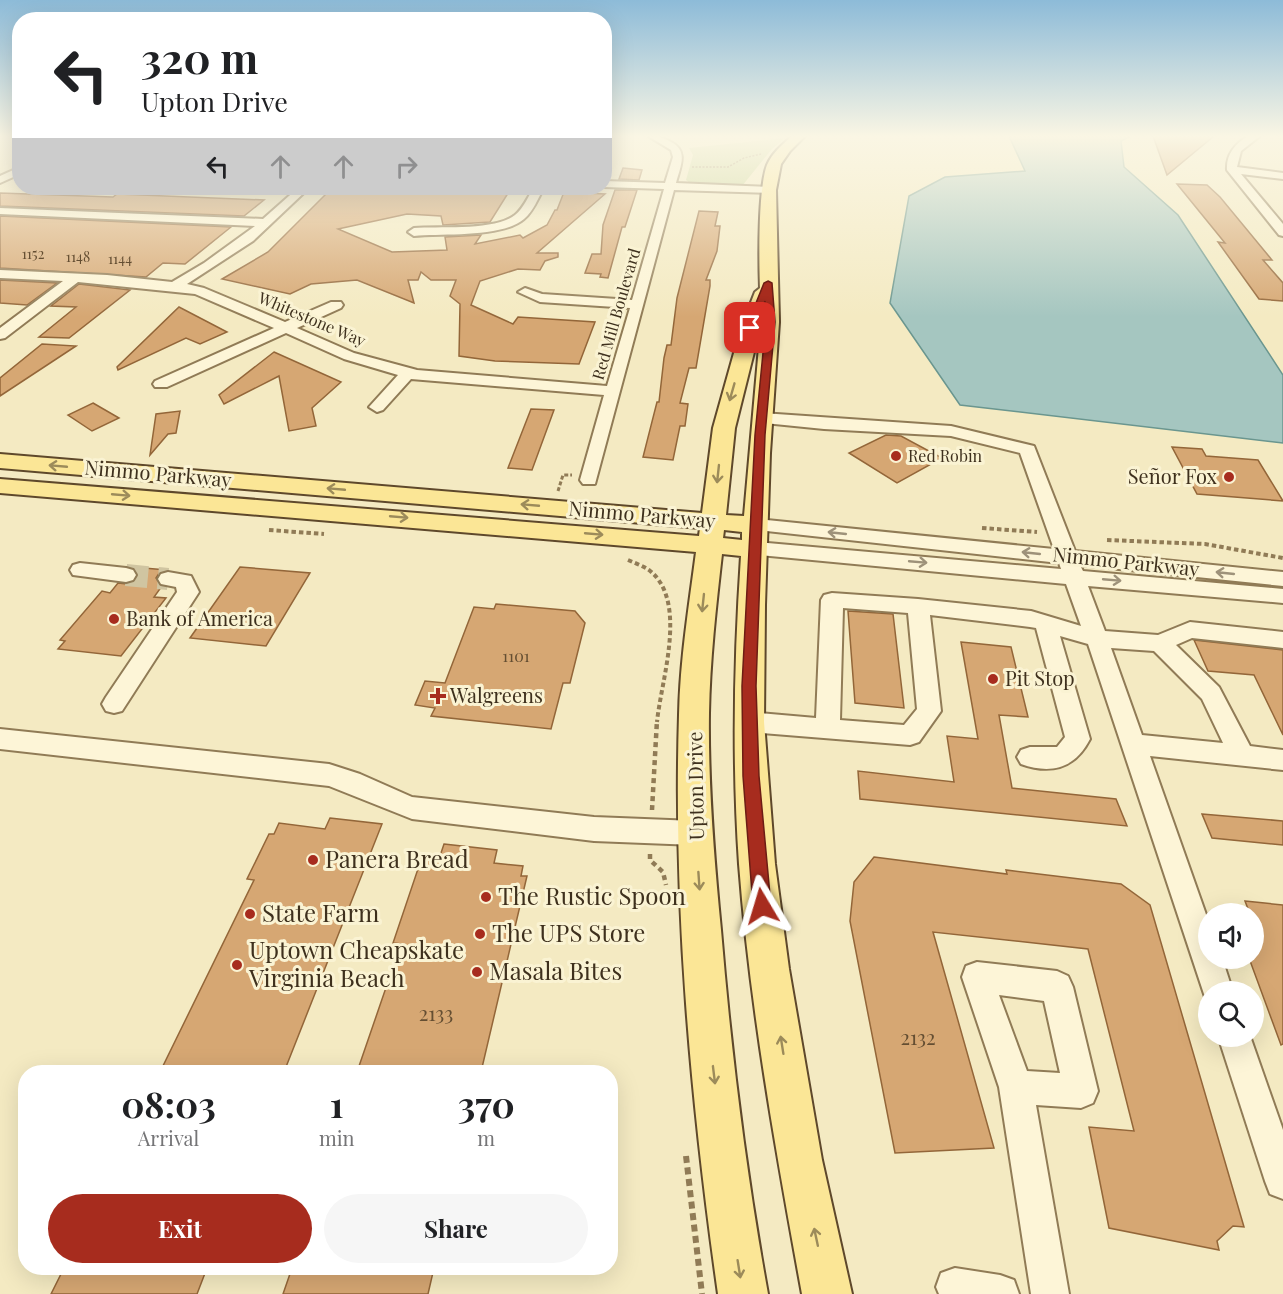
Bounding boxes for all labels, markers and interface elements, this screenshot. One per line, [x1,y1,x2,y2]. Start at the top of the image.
text: 320 m [141,29,258,85]
icon: left [42,36,120,114]
text: Upton Drive [141,83,288,119]
icon: left [201,150,234,183]
icon: ahead [264,150,297,183]
icon: ahead [327,150,360,183]
icon: right [390,150,423,183]
house number: 1152 [22,244,45,263]
street label: Red Mill Boulevard [587,246,644,382]
house number: 1148 [66,247,90,266]
house number: 1144 [108,249,132,268]
street label: Whitestone Way [254,286,369,351]
pin [724,302,775,353]
icon: arrive [733,311,766,344]
one-way arrow [726,382,737,401]
place label: Red Robin [908,445,983,466]
marker: Red Robin [889,449,903,463]
street label: Nimmo Parkway [84,453,233,492]
one-way arrow [48,460,68,471]
place label: Señor Fox [1128,462,1218,489]
one-way arrow [712,464,723,484]
marker: Señor Fox [1222,470,1236,484]
one-way arrow [326,483,346,494]
one-way arrow [111,490,131,501]
street label: Nimmo Parkway [568,494,717,533]
one-way arrow [521,499,541,510]
one-way arrow [389,512,409,523]
one-way arrow [827,527,847,538]
one-way arrow [583,529,603,540]
street label: Nimmo Parkway [1051,539,1201,582]
one-way arrow [1021,547,1041,558]
one-way arrow [908,557,928,568]
one-way arrow [1215,567,1235,578]
one-way arrow [1102,575,1122,586]
one-way arrow [697,592,708,612]
place label: Bank of America [126,604,273,631]
marker: Bank of America [107,612,121,626]
house number: 1101 [502,645,530,666]
place label: Pit Stop [1005,664,1075,691]
marker: Pit Stop [986,672,1000,686]
place label: Walgreens [449,681,543,708]
marker: Walgreens [431,689,445,703]
street label: Upton Drive [680,731,709,841]
place label: Panera Bread [325,842,469,874]
marker: Panera Bread [306,853,320,867]
one-way arrow [693,871,704,891]
position arrow [730,874,794,938]
place label: The Rustic Spoon [498,879,686,911]
marker: The Rustic Spoon [479,890,493,904]
place label: State Farm [262,896,379,928]
map controls [1198,903,1264,1047]
button: sound [1198,903,1264,969]
marker: State Farm [243,907,257,921]
place label: The UPS Store [492,916,645,948]
marker: The UPS Store [473,927,487,941]
place label: Uptown Cheapskate Virginia Beach [248,933,464,993]
place label: Masala Bites [489,954,622,986]
marker: Uptown Cheapskate Virginia Beach [230,958,244,972]
marker: Masala Bites [470,965,484,979]
button: search [1198,981,1264,1047]
house number: 2133 [419,999,453,1026]
house number: 2132 [900,1023,936,1050]
one-way arrow [776,1035,787,1055]
one-way arrow [709,1065,720,1085]
text: 08:03 [121,1079,216,1127]
text: 1 [330,1079,344,1127]
text: 370 [458,1079,515,1127]
text: Arrival [138,1124,199,1151]
text: min [319,1124,355,1151]
text: m [477,1124,495,1151]
button: Exit [48,1194,312,1263]
button: Share [324,1194,588,1263]
one-way arrow [809,1227,821,1246]
one-way arrow [733,1258,744,1278]

